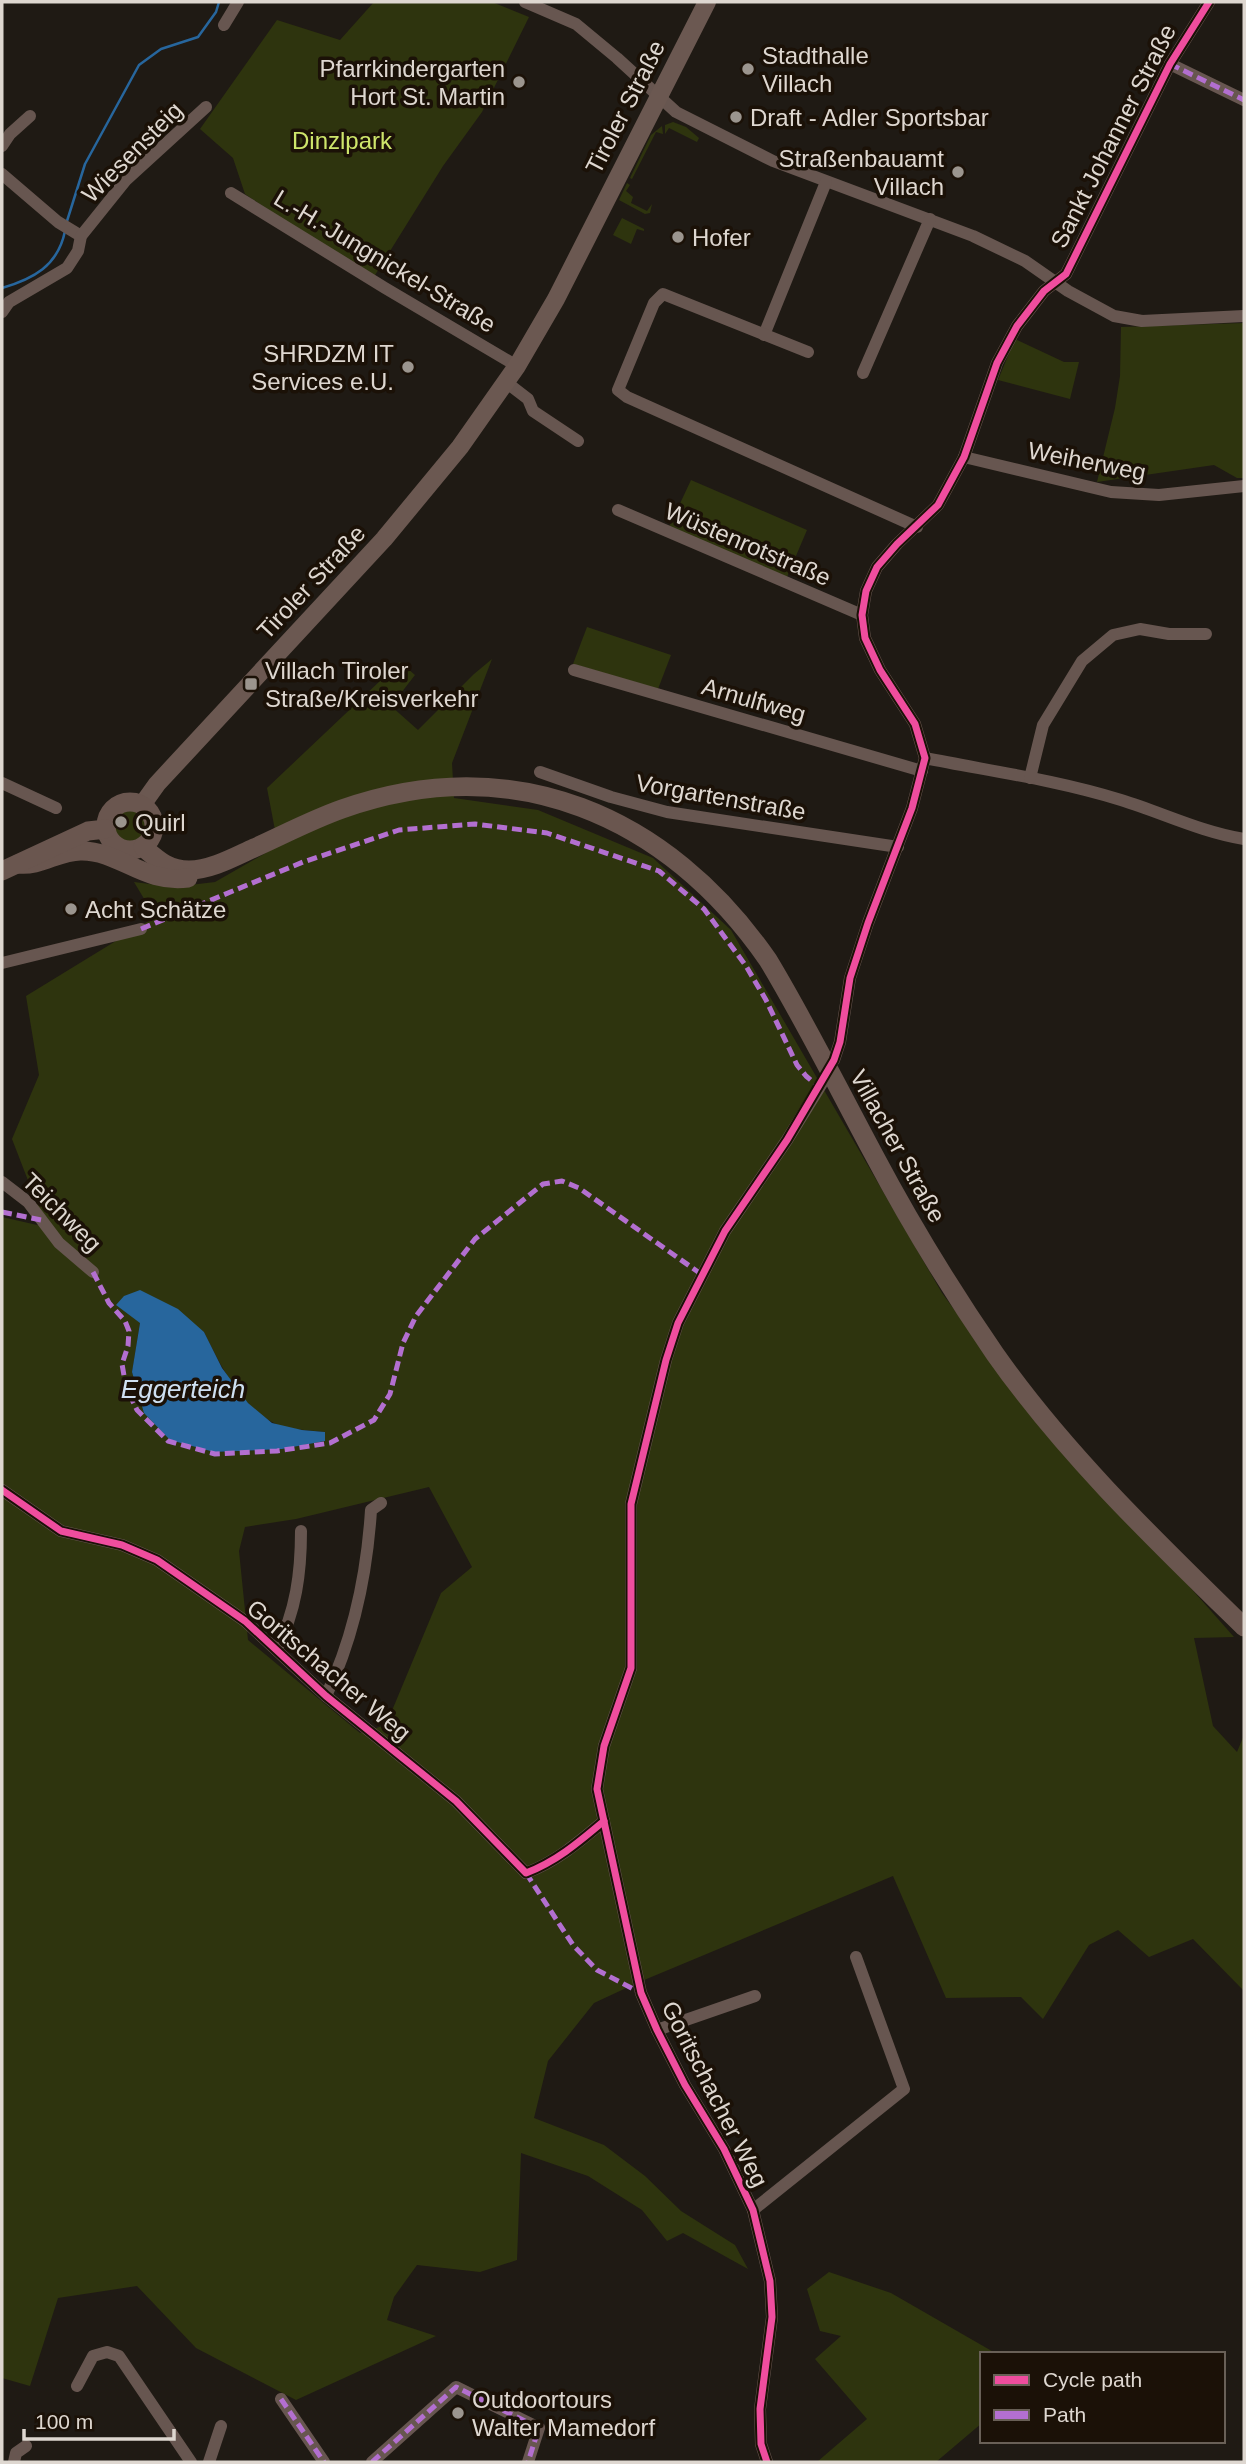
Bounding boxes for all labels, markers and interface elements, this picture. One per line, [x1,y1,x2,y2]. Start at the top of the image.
street label: Sankt Johanner Straße [1045,20,1181,252]
street label: Tiroler Straße [580,36,670,178]
place label: Stadthalle Villach [762,42,869,97]
place label: Pfarrkindergarten Hort St. Martin [320,55,505,110]
marker: Stadthalle Villach [740,61,756,77]
marker: Pfarrkindergarten Hort St. Martin [511,74,527,90]
street label: Wiesensteig [76,96,188,208]
place label: Draft - Adler Sportsbar [750,104,989,131]
marker: Draft - Adler Sportsbar [728,109,744,125]
park label: Dinzlpark [292,127,393,154]
place label: Straßenbauamt Villach [779,145,944,200]
marker: Straßenbauamt Villach [950,164,966,180]
street label: L.-H.-Jungnickel-Straße [269,184,501,338]
place label: Hofer [692,224,751,251]
marker: Hofer [670,229,686,245]
place label: SHRDZM IT Services e.U. [251,340,394,395]
marker: SHRDZM IT Services e.U. [400,359,416,375]
street label: Weiherweg [1026,436,1148,486]
street label: Wüstenrotstraße [661,497,835,591]
street label: Tiroler Straße [251,519,371,645]
place label: Villach Tiroler Straße/Kreisverkehr [265,657,478,712]
street label: Arnulfweg [699,672,809,728]
marker: Villach Tiroler Straße/Kreisverkehr [243,676,259,692]
street label: Vorgartenstraße [634,769,808,825]
place label: Quirl [135,809,186,836]
marker: Quirl [113,814,129,830]
place label: Acht Schätze [85,896,226,923]
marker: Acht Schätze [63,901,79,917]
street label: Villacher Straße [845,1065,951,1227]
street label: Teichweg [17,1167,107,1257]
water label: Eggerteich [121,1374,245,1404]
street label: Goritschacher Weg [242,1594,416,1746]
street label: Goritschacher Weg [656,1997,774,2191]
legend [980,2352,1225,2443]
text: Cycle path [1043,2368,1142,2391]
place label: Outdoortours Walter Mamedorf [472,2386,655,2441]
scale bar [24,2398,175,2442]
text: Path [1043,2403,1086,2426]
marker: Outdoortours Walter Mamedorf [450,2405,466,2421]
text: 100 m [35,2410,93,2433]

